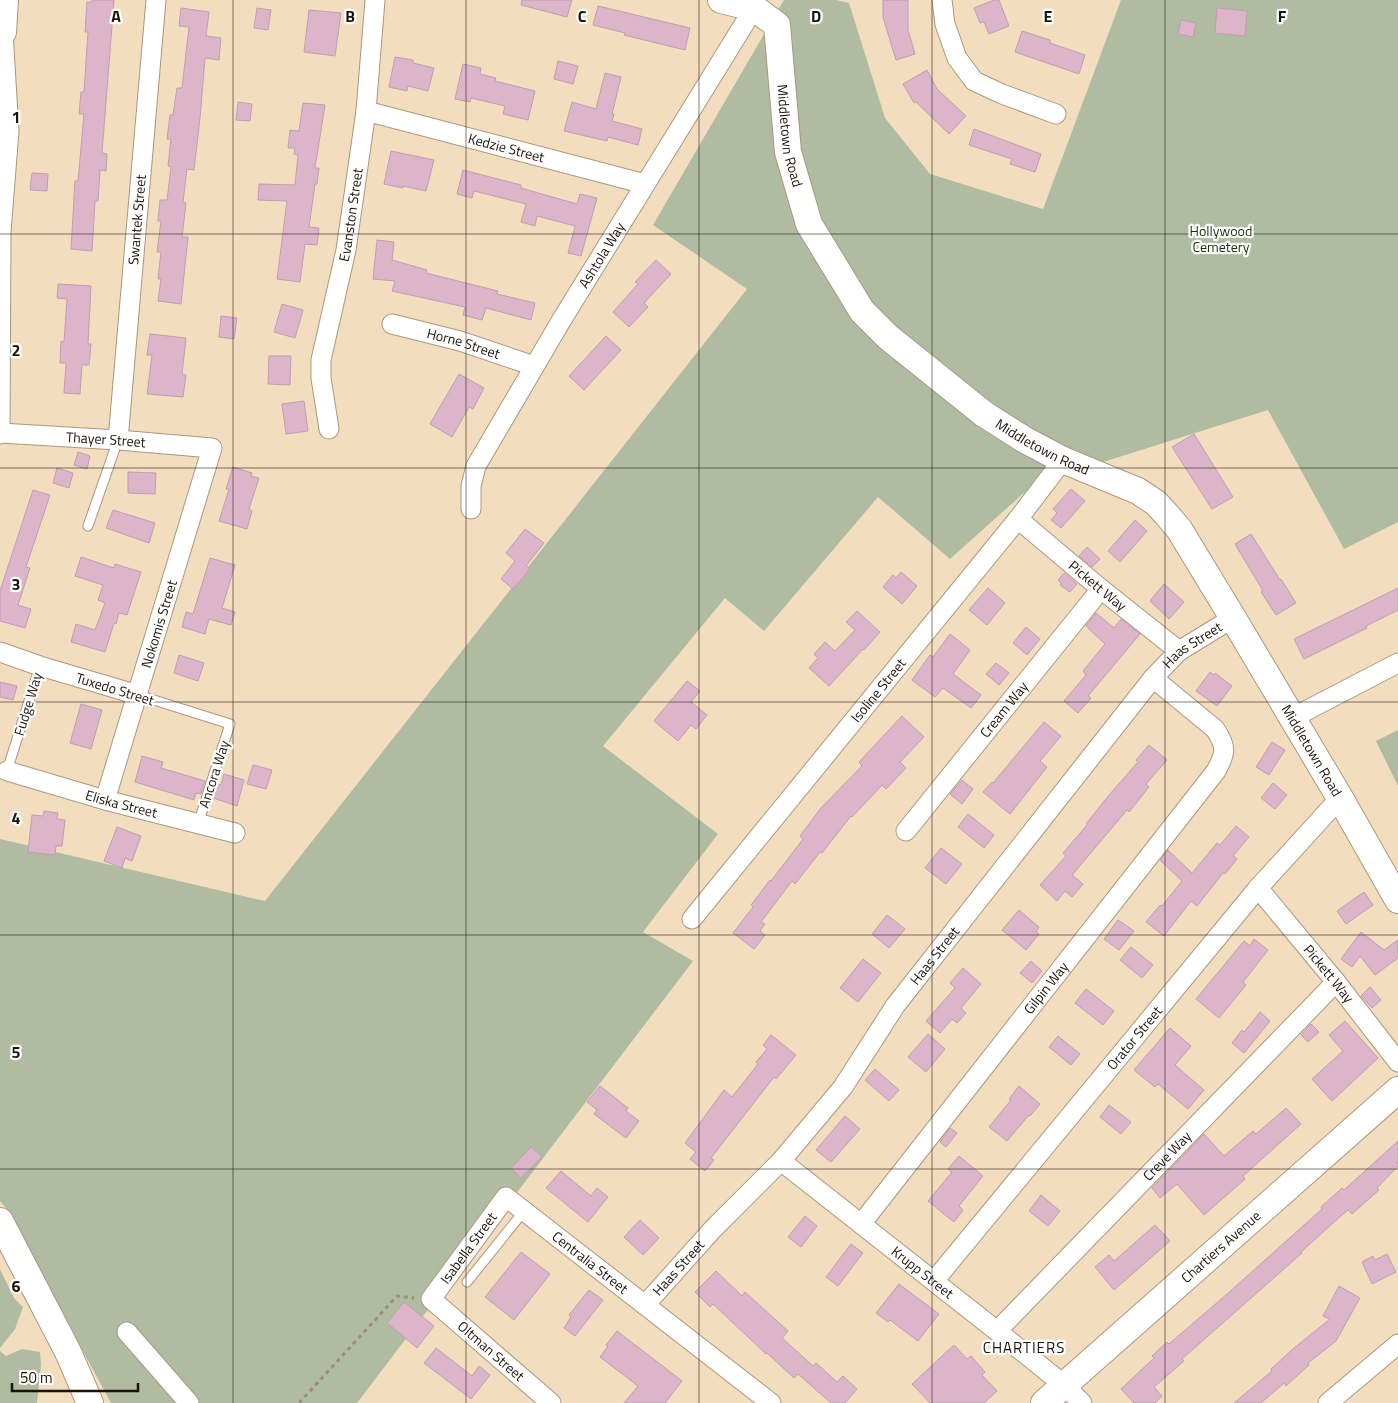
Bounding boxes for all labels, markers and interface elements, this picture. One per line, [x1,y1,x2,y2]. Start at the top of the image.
text: A [111,4,121,28]
text: B [345,4,355,28]
text: C [578,4,587,28]
text: D [811,4,821,28]
text: E [1044,4,1053,28]
text: F [1278,4,1287,28]
street label: Middletown Road [772,83,809,189]
text: 1 [12,105,20,129]
street label: Kedzie Street [466,127,547,167]
street label: Evanston Street [333,166,368,264]
street label: Swantek Street [122,174,151,266]
street label: Ashtola Way [573,218,630,292]
park label: Hollywood Cemetery [1190,220,1252,257]
street label: Horne Street [425,322,503,364]
text: 2 [12,338,20,362]
street label: Middletown Road [992,413,1093,480]
street label: Thayer Street [65,426,147,452]
street label: Pickett Way [1064,555,1132,616]
text: 3 [12,572,20,596]
street label: Nokomis Street [135,577,182,671]
street label: Haas Street [1157,616,1226,673]
street label: Isoline Street [845,653,911,727]
street label: Tuxedo Street [73,667,157,710]
street label: Fudge Way [8,669,47,738]
street label: Cream Way [974,676,1033,742]
street label: Middletown Road [1277,700,1348,800]
street label: Ancora Way [193,737,234,810]
street label: Eliska Street [83,784,160,823]
text: 4 [12,806,21,830]
street label: Haas Street [905,922,964,989]
street label: Pickett Way [1299,939,1359,1007]
street label: Gilpin Way [1018,957,1073,1018]
street label: Orator Street [1101,1001,1167,1074]
text: 5 [12,1040,21,1064]
street label: Creve Way [1138,1126,1196,1185]
street label: Chartiers Avenue [1176,1205,1265,1287]
street label: Isabella Street [435,1208,501,1288]
street label: Centralia Street [548,1226,633,1298]
street label: Haas Street [647,1235,709,1300]
street label: Krupp Street [887,1241,958,1303]
text: 6 [12,1274,21,1298]
street label: Oltman Street [453,1316,530,1386]
district label: CHARTIERS [983,1336,1065,1359]
scale bar [12,1360,139,1392]
text: 50 m [20,1366,53,1389]

